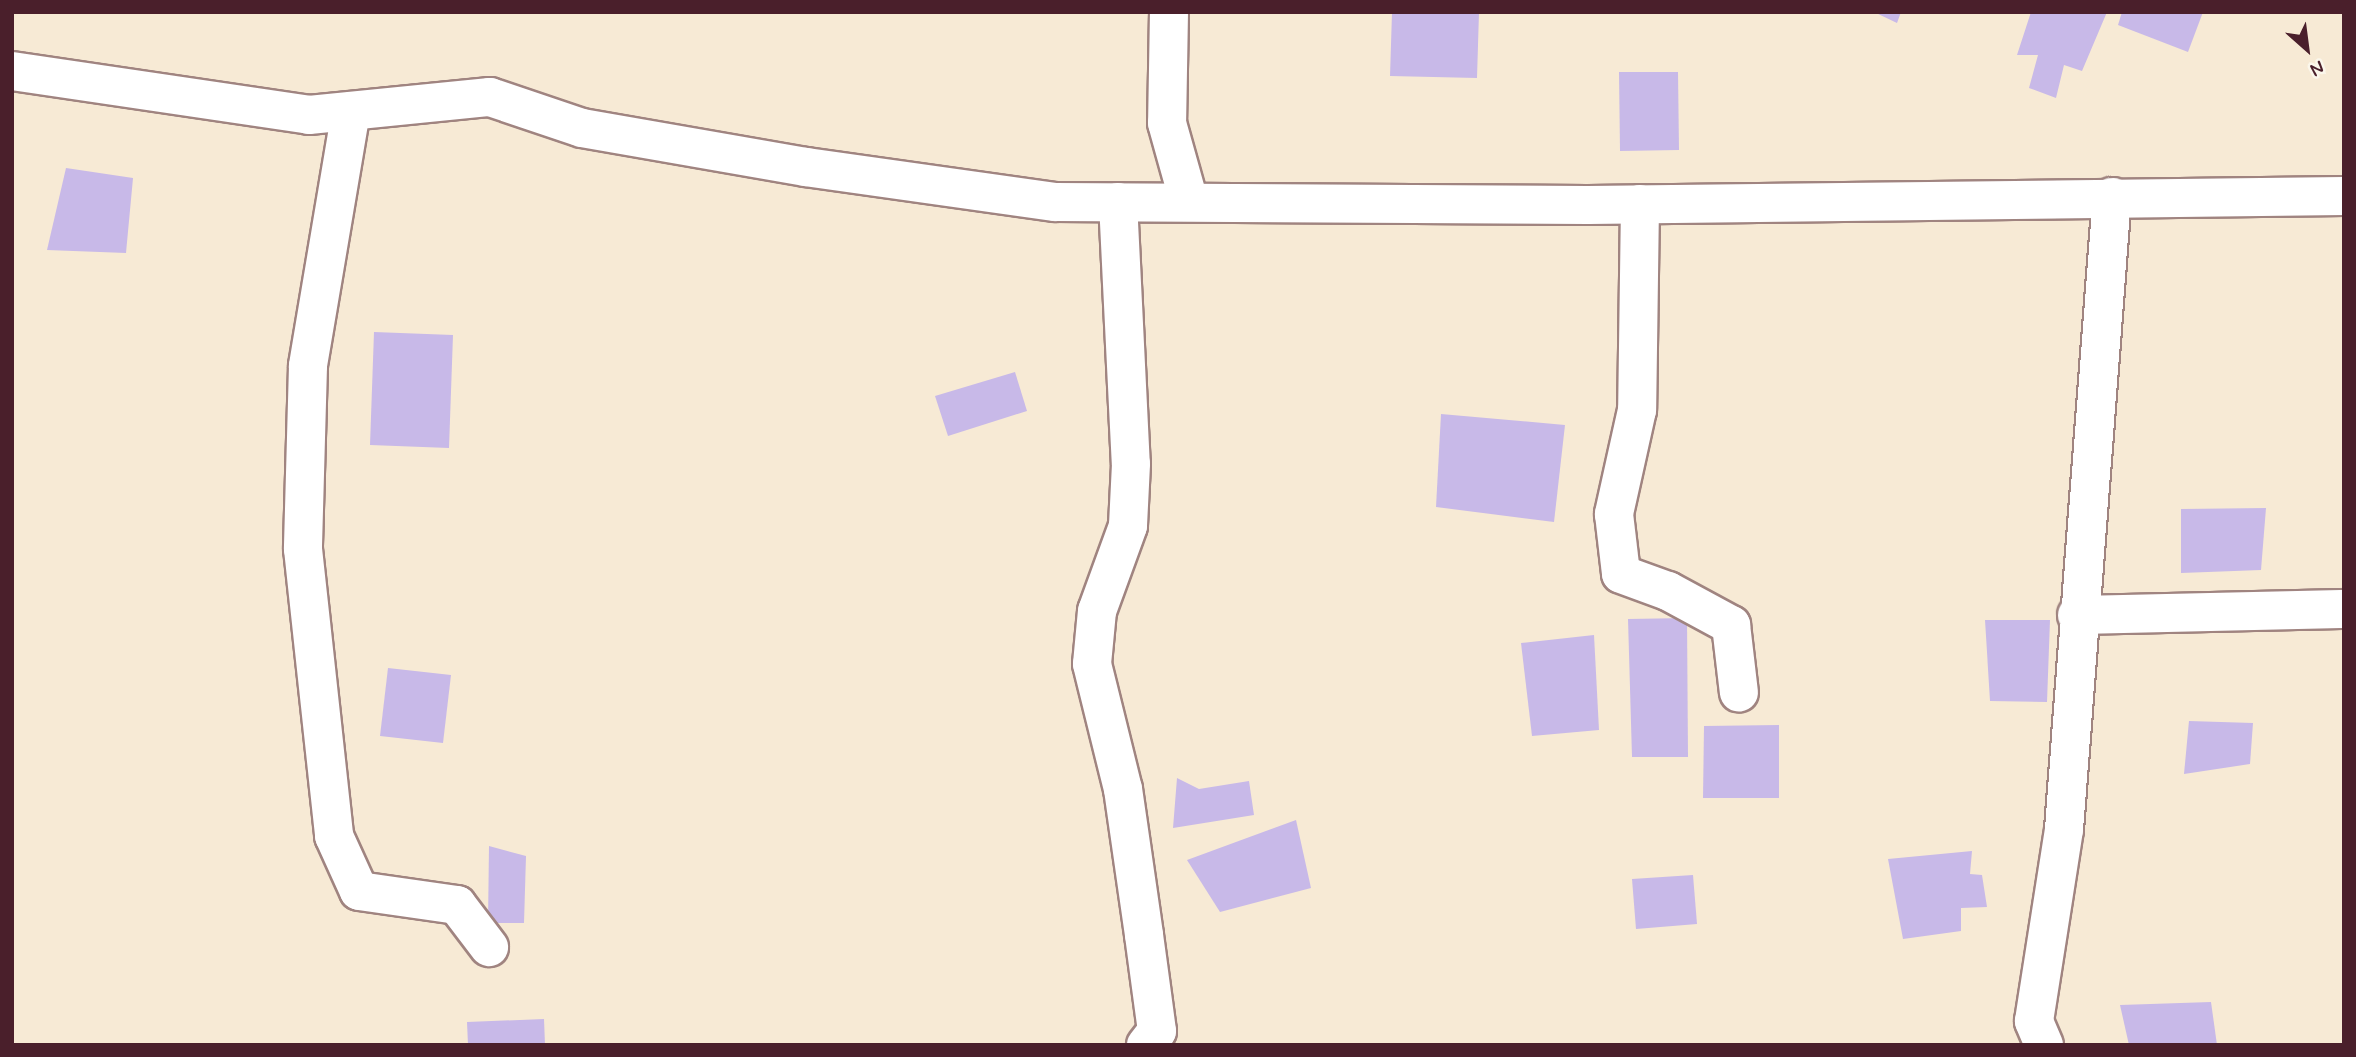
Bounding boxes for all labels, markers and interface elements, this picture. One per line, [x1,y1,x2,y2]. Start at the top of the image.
north arrow [2272,14,2342,84]
text: N [2306,54,2329,82]

